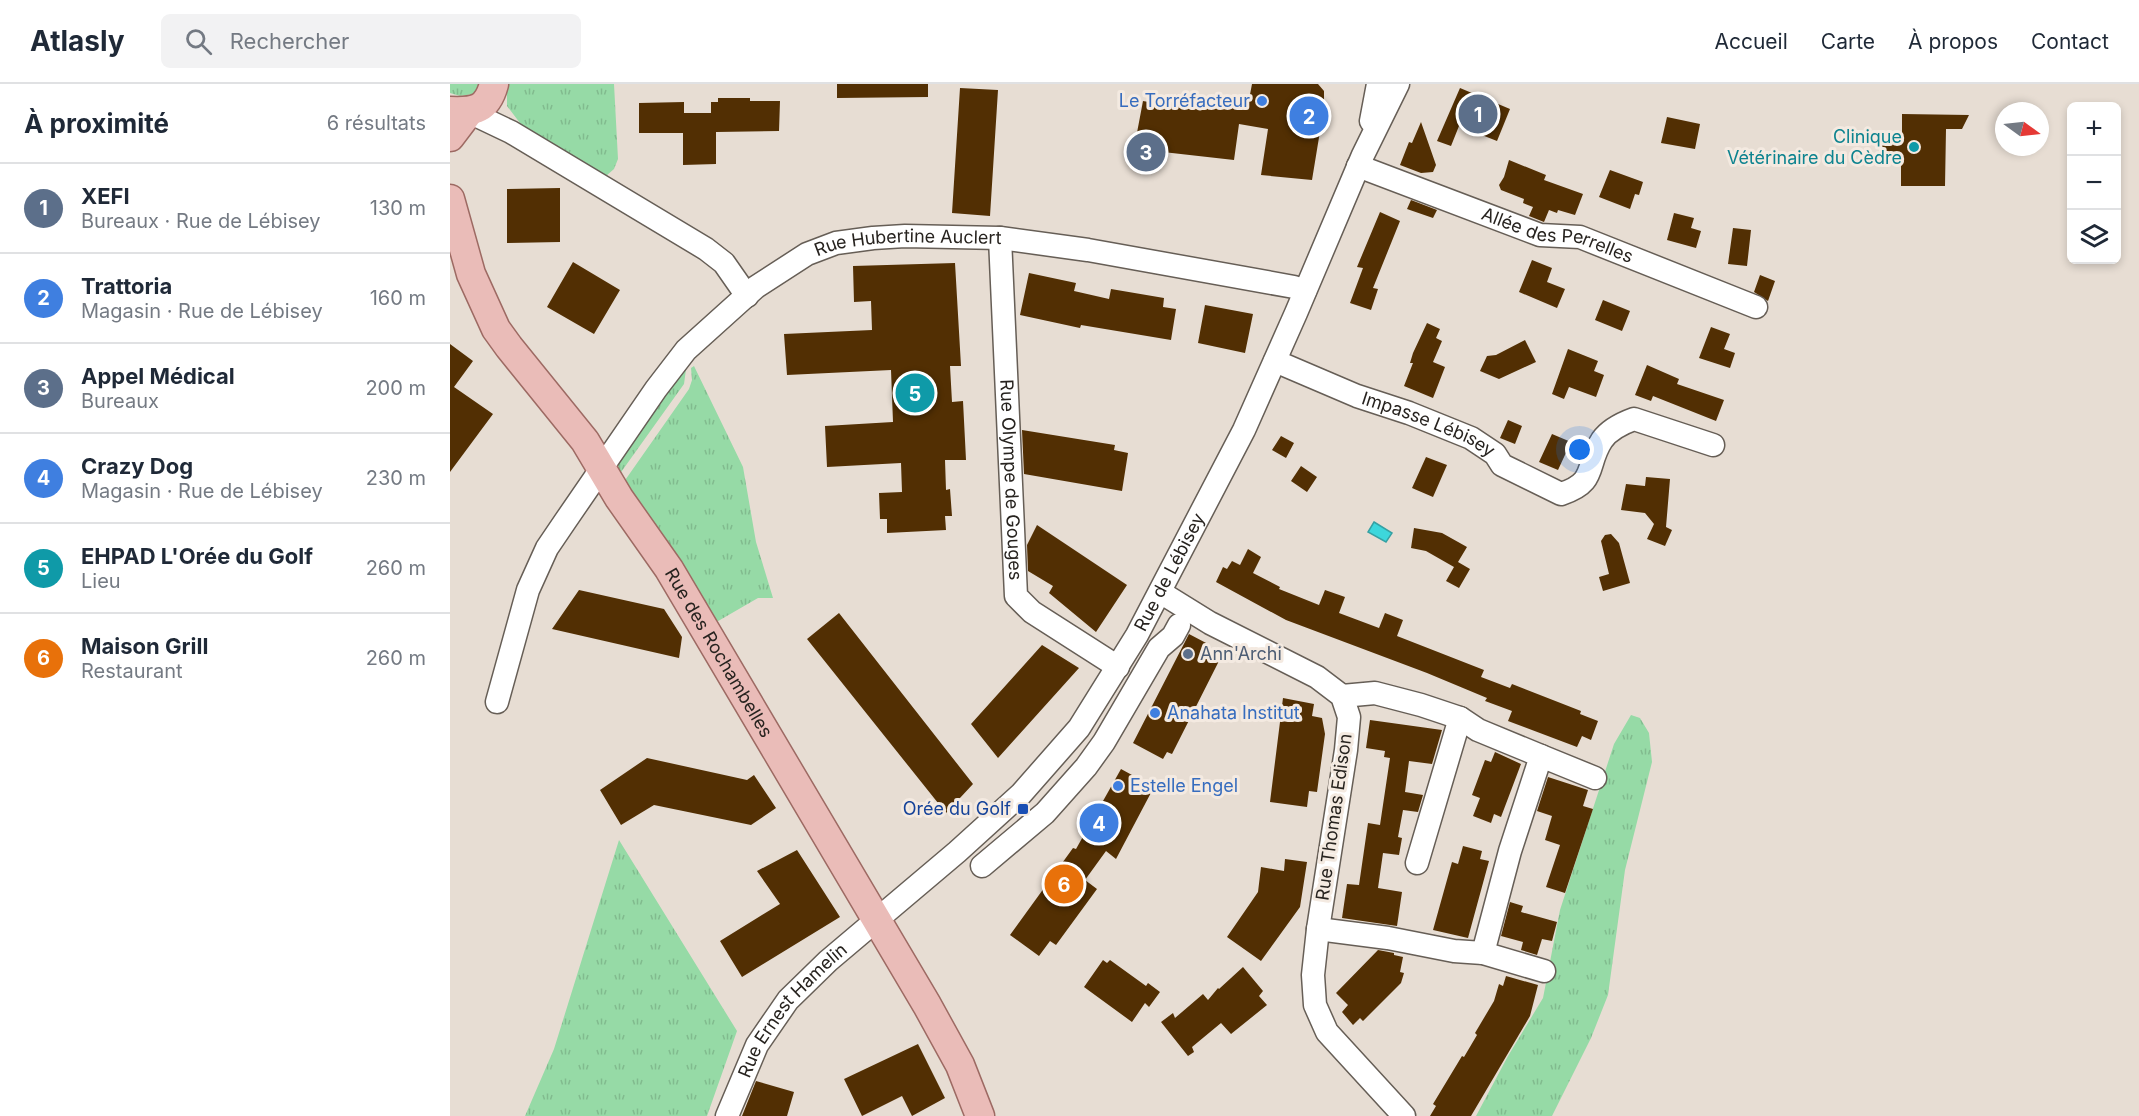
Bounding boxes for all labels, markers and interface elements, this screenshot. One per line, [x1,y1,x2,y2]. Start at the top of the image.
search box [161,14,581,68]
text: Atlasly [30,24,125,58]
icon: search [182,25,215,58]
text: Rechercher [230,28,349,54]
text: Accueil [1714,29,1788,54]
text: Carte [1821,29,1875,54]
text: À propos [1908,29,1998,54]
text: Contact [2031,29,2109,54]
place label: Le Torréfacteur [1119,90,1250,111]
pin: 1 [1458,92,1498,136]
pin: 2 [1290,93,1328,138]
marker: Le Torréfacteur [1255,94,1269,108]
north arrow [1995,102,2049,156]
map controls [2067,102,2121,264]
button: + [2067,102,2121,156]
text: À proximité [24,108,169,139]
text: 6 résultats [327,111,426,135]
place label: Clinique Vétérinaire du Cèdre [1727,126,1902,168]
pin: 3 [1126,130,1166,174]
marker: Clinique Vétérinaire du Cèdre [1907,140,1921,154]
button: − [2067,156,2121,210]
text: XEFI [81,183,130,209]
text: 1 [39,196,48,220]
text: 130 m [370,196,426,220]
street label: Allée des Perrelles [1479,203,1636,267]
text: Bureaux · Rue de Lébisey [81,209,321,233]
button: layers [2067,210,2121,264]
street label: Rue Hubertine Auclert [811,225,1002,260]
text: Trattoria [81,273,172,299]
text: 2 [37,286,50,310]
text: 160 m [370,286,426,310]
text: Magasin · Rue de Lébisey [81,299,323,323]
text: Appel Médical [81,363,235,389]
pin: 5 [896,370,934,416]
text: 3 [37,376,50,400]
text: 200 m [365,376,426,400]
street label: Rue Olympe de Gouges [996,379,1026,581]
street label: Impasse Lébisey [1359,387,1499,461]
text: Bureaux [81,389,159,413]
your location [1565,435,1594,464]
text: Crazy Dog [81,453,193,479]
text: 4 [37,466,50,490]
text: 230 m [366,466,426,490]
text: Magasin · Rue de Lébisey [81,479,323,503]
street label: Rue de Lébisey [1130,509,1209,635]
text: EHPAD L'Orée du Golf [81,543,313,569]
text: 5 [37,556,50,580]
text: 260 m [366,556,426,580]
street label: Rue des Rochambelles [661,564,777,741]
text: Lieu [81,569,121,593]
text: Maison Grill [81,633,208,659]
place label: Ann'Archi [1200,643,1282,664]
text: 6 [37,646,50,670]
text: 260 m [366,646,426,670]
marker: Ann'Archi [1181,647,1195,661]
text: Restaurant [81,659,183,683]
place label: Anahata Institut [1167,702,1300,723]
marker: Anahata Institut [1148,706,1162,720]
street label: Rue Thomas Edison [1311,732,1356,902]
place label: Estelle Engel [1130,775,1238,796]
marker: Estelle Engel [1111,779,1125,793]
place label: Orée du Golf [903,798,1011,819]
pin: 4 [1080,800,1118,846]
marker: Orée du Golf [1016,802,1030,816]
pin: 6 [1044,862,1084,906]
street label: Rue Ernest Hamelin [734,939,851,1080]

